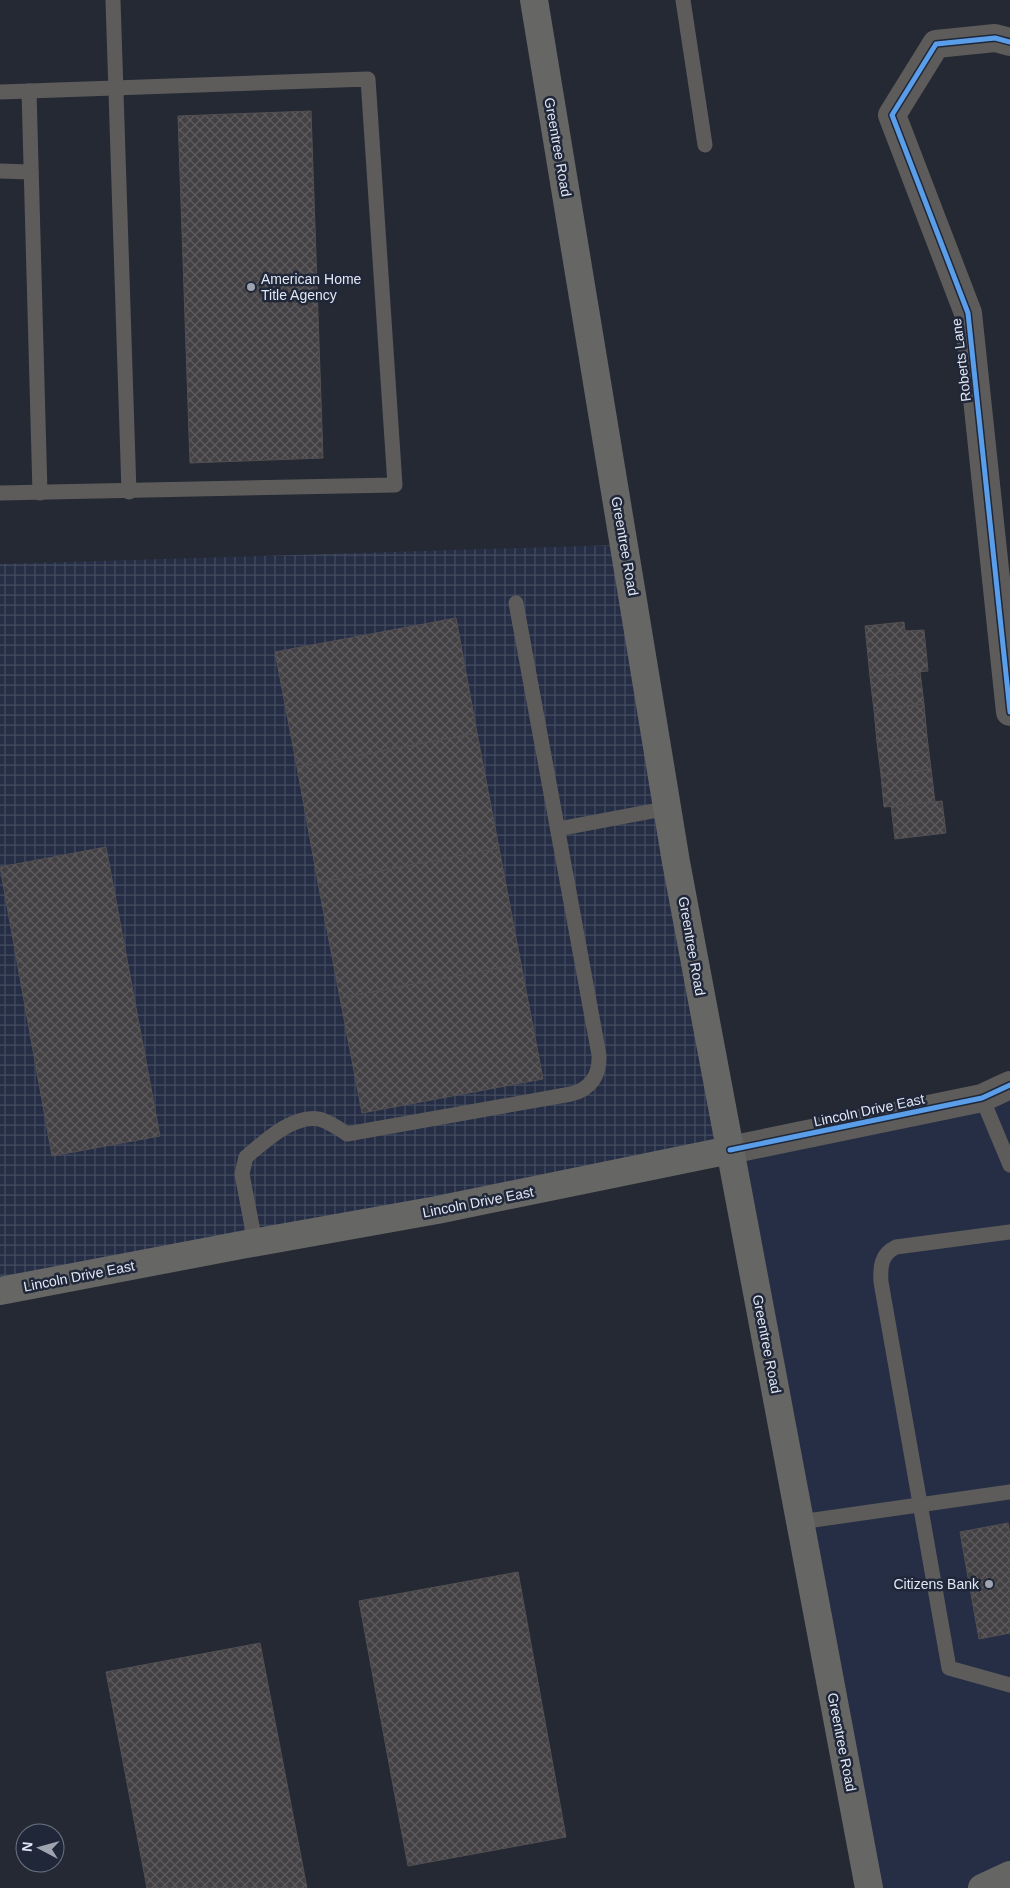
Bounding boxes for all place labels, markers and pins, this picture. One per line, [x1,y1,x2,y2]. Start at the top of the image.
place label: American Home Title Agency [261,271,362,303]
marker: American Home Title Agency [245,281,257,293]
place label: Citizens Bank [893,1576,980,1592]
marker: Citizens Bank [983,1578,995,1590]

